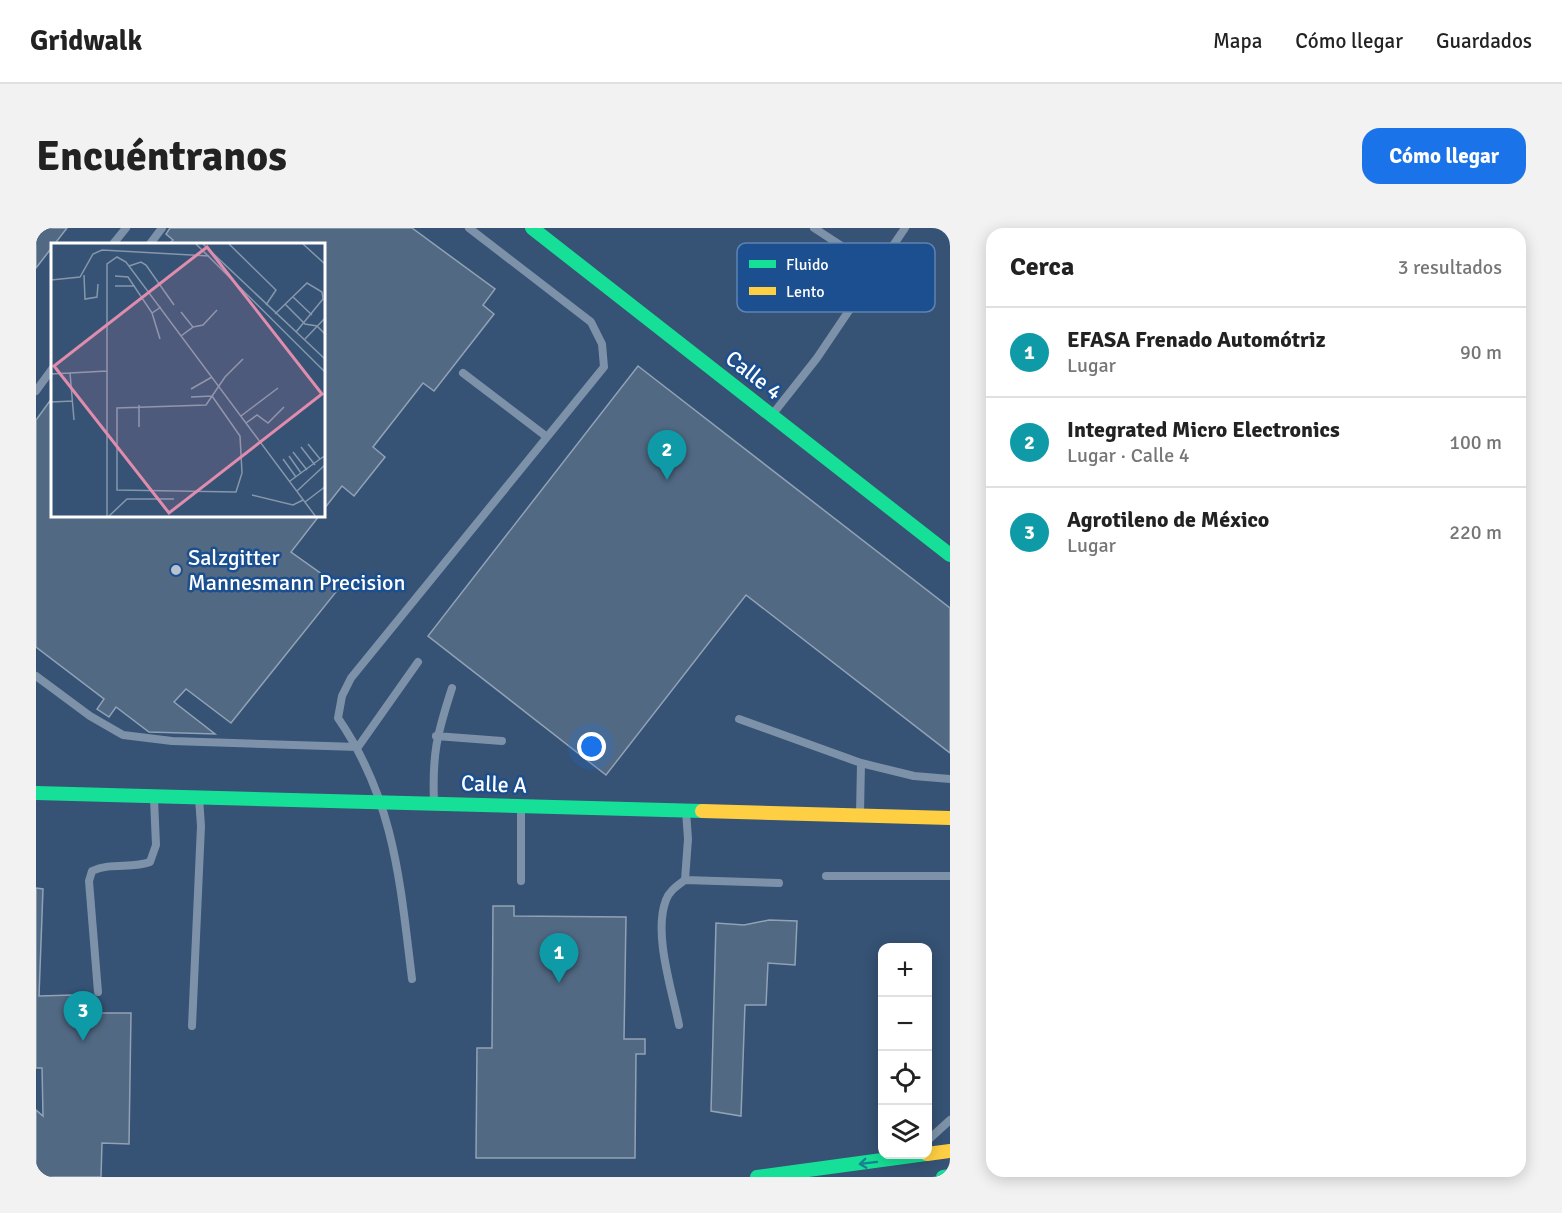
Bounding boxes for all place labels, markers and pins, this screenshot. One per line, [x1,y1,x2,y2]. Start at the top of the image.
pin: 2 [648,430,686,480]
place label: Salzgitter Mannesmann Precision [188,544,406,596]
marker: Salzgitter Mannesmann Precision [169,563,183,577]
pin: 1 [540,934,578,983]
pin: 3 [64,992,102,1041]

